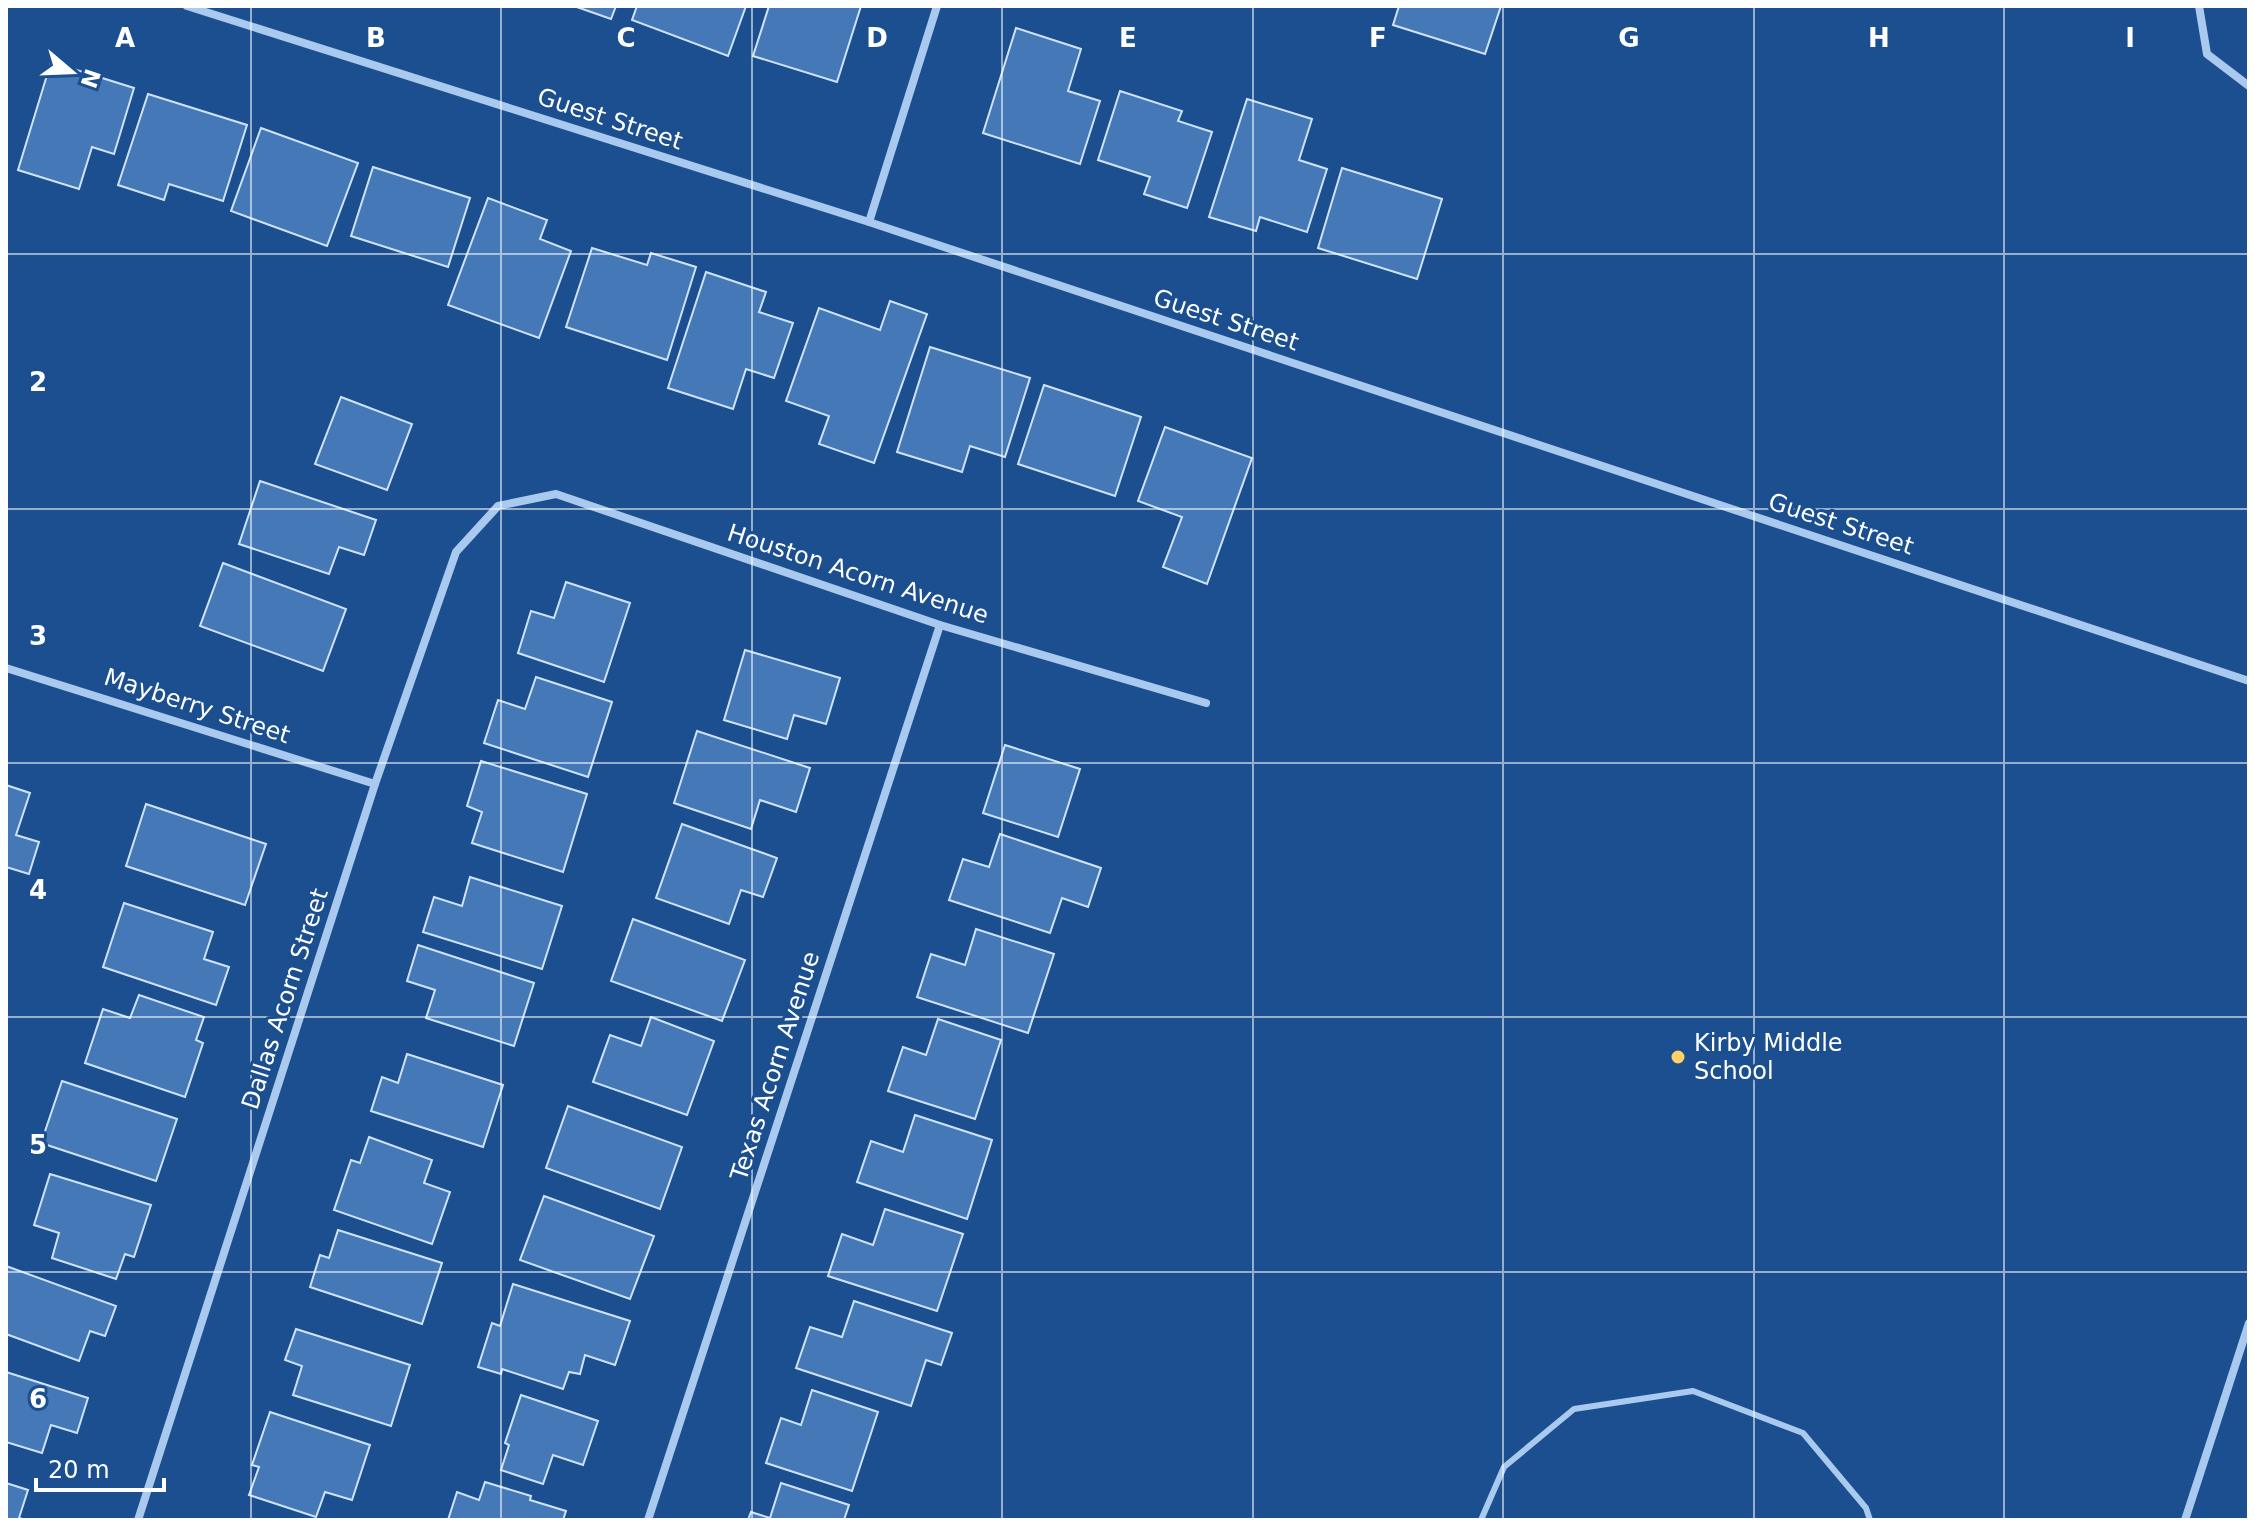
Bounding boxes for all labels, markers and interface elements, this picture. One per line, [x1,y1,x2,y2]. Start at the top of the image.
text: A [115,23,135,53]
text: B [366,23,386,53]
text: C [616,23,636,53]
text: D [866,23,888,53]
text: E [1119,23,1137,53]
text: F [1369,23,1387,53]
text: G [1618,23,1640,53]
text: H [1868,23,1890,53]
text: I [2125,23,2135,53]
north arrow [32,32,112,112]
text: N [76,66,105,91]
street label: Guest Street [534,82,686,156]
street label: Guest Street [1150,283,1302,357]
text: 2 [29,367,47,397]
street label: Guest Street [1765,487,1917,561]
street label: Houston Acorn Avenue [724,519,992,629]
text: 3 [29,621,47,651]
street label: Mayberry Street [101,663,293,749]
text: 4 [29,875,47,905]
street label: Dallas Acorn Street [236,885,334,1113]
street label: Texas Acorn Avenue [724,948,825,1185]
place label: Kirby Middle School [1694,1029,1843,1085]
marker: Kirby Middle School [1669,1048,1687,1066]
text: 5 [29,1130,47,1160]
text: 6 [29,1384,47,1414]
scale bar [36,1442,164,1492]
text: 20 m [48,1456,110,1484]

